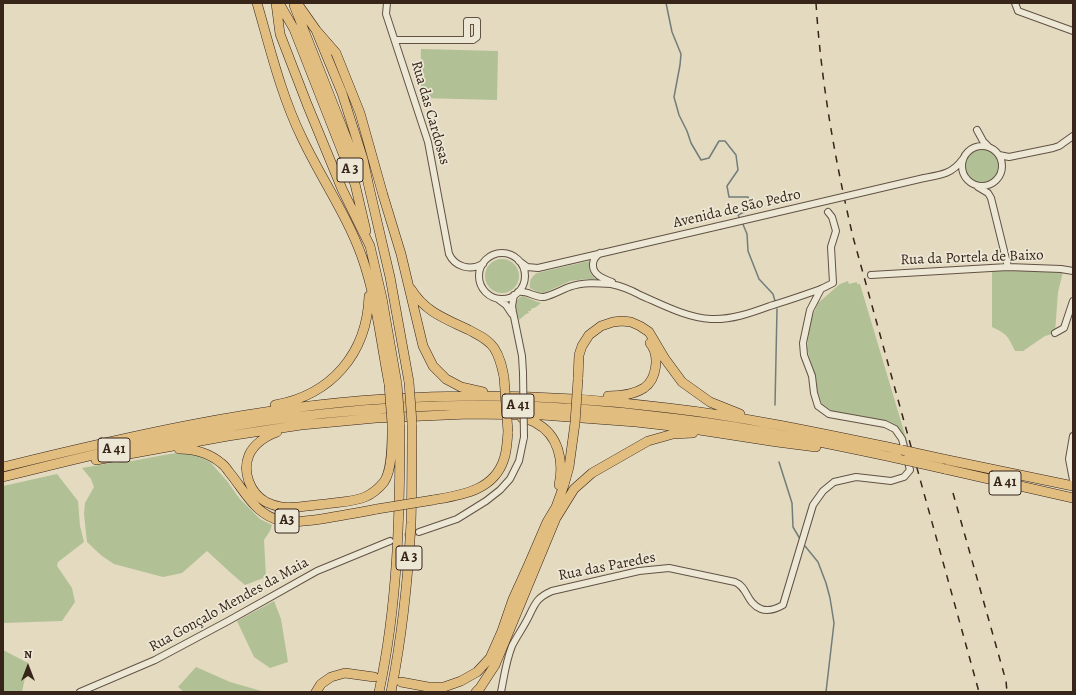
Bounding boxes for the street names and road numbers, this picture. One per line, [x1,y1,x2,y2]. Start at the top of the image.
street label: Rua das Cardosas [407,59,453,167]
road number: A 3 [337,158,363,182]
street label: Avenida de São Pedro [671,186,803,232]
street label: Rua da Portela de Baixo [900,247,1044,269]
road number: A 41 [502,394,534,418]
road number: A 41 [98,438,130,462]
road number: A 41 [989,471,1021,495]
road number: A3 [275,509,299,533]
road number: A 3 [396,546,422,570]
street label: Rua das Paredes [557,549,657,585]
street label: Rua Gonçalo Mendes da Maia [146,554,312,656]

